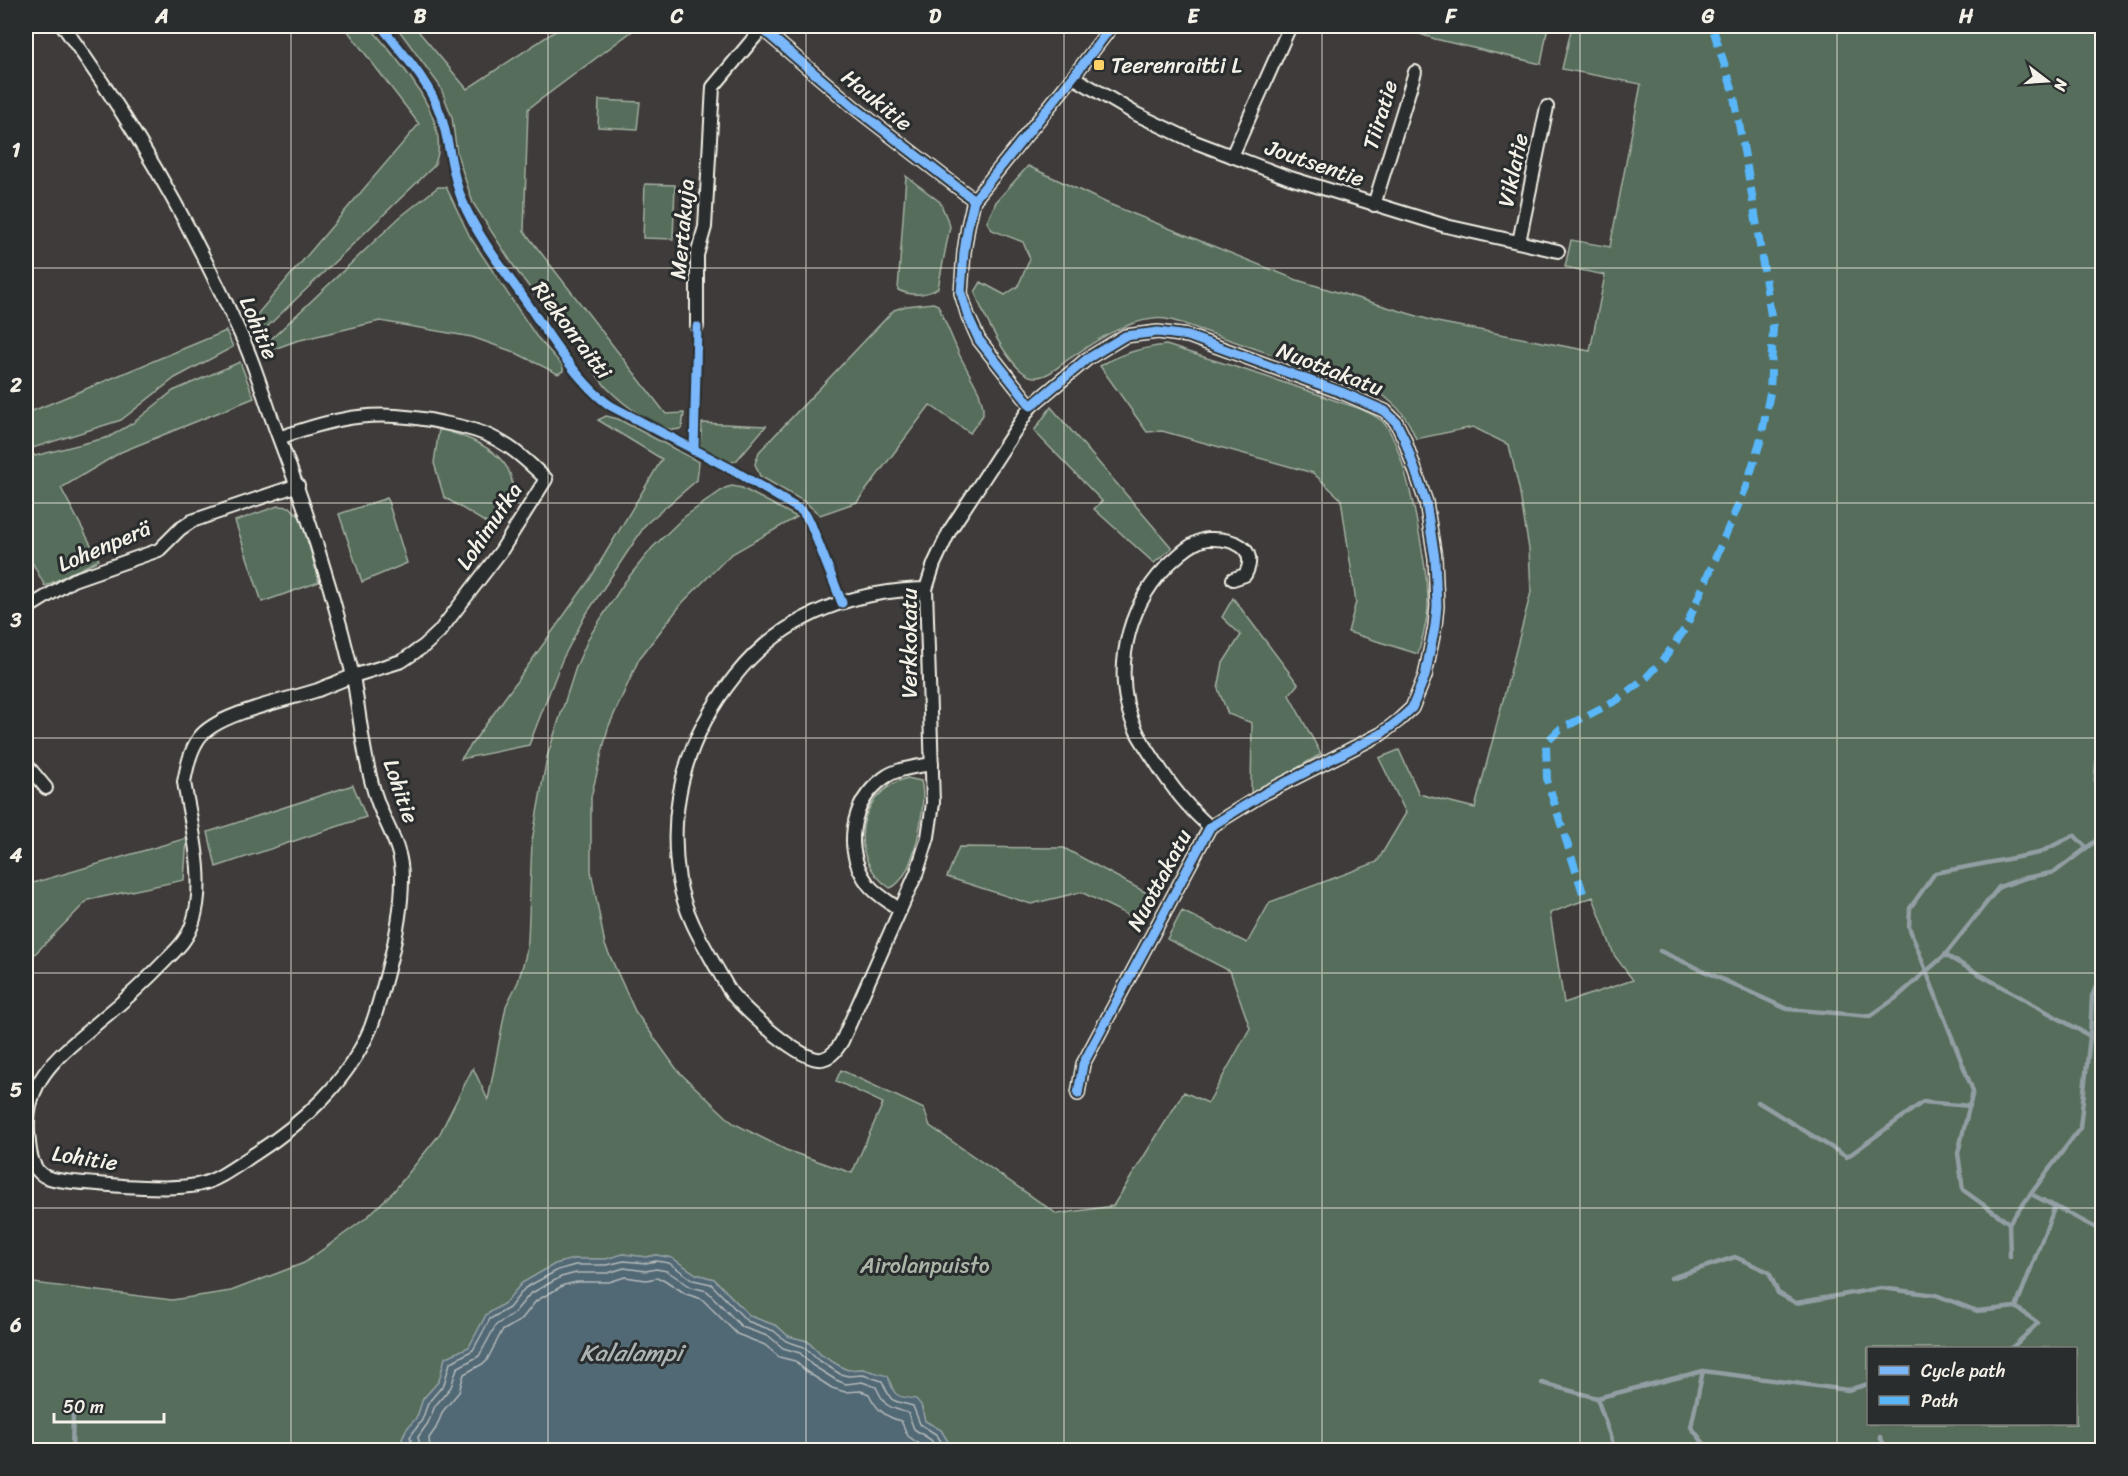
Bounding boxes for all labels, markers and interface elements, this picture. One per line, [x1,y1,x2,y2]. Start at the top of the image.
text: A [154,0,169,34]
text: B [414,0,427,34]
text: C [670,0,684,34]
text: D [929,0,942,34]
text: E [1187,0,1200,34]
text: F [1445,0,1458,34]
text: G [1701,0,1715,34]
text: H [1958,0,1974,34]
place label: Teerenraitti L [1111,46,1242,85]
north arrow [2017,51,2077,111]
marker: Teerenraitti L [1092,58,1106,72]
street label: Haukitie [832,59,922,141]
street label: Tiiratie [1351,75,1409,155]
text: N [2045,75,2077,96]
street label: Joutsentie [1259,128,1370,198]
street label: Viklatie [1486,130,1540,210]
text: 1 [12,133,21,168]
street label: Mertakuja [658,177,706,281]
street label: Riekonraitti [522,272,623,389]
street label: Lohitie [228,290,290,366]
street label: Nuottakatu [1271,331,1389,407]
text: 2 [9,368,22,403]
street label: Lohimutka [445,474,533,578]
street label: Lohenperä [51,508,158,583]
street label: Verkkokatu [890,588,929,698]
text: 3 [10,603,22,638]
street label: Lohitie [372,753,430,829]
street label: Nuottakatu [1116,821,1203,938]
text: 4 [9,838,23,873]
text: 5 [10,1073,22,1108]
street label: Lohitie [49,1134,121,1182]
park label: Airolanpuisto [859,1246,990,1285]
text: 6 [9,1308,22,1343]
water label: Kalalampi [580,1332,686,1374]
legend [1867,1347,2077,1425]
text: Cycle path [1921,1355,2005,1387]
text: Path [1921,1385,1958,1417]
scale bar [54,1386,164,1424]
text: 50 m [63,1391,104,1423]

